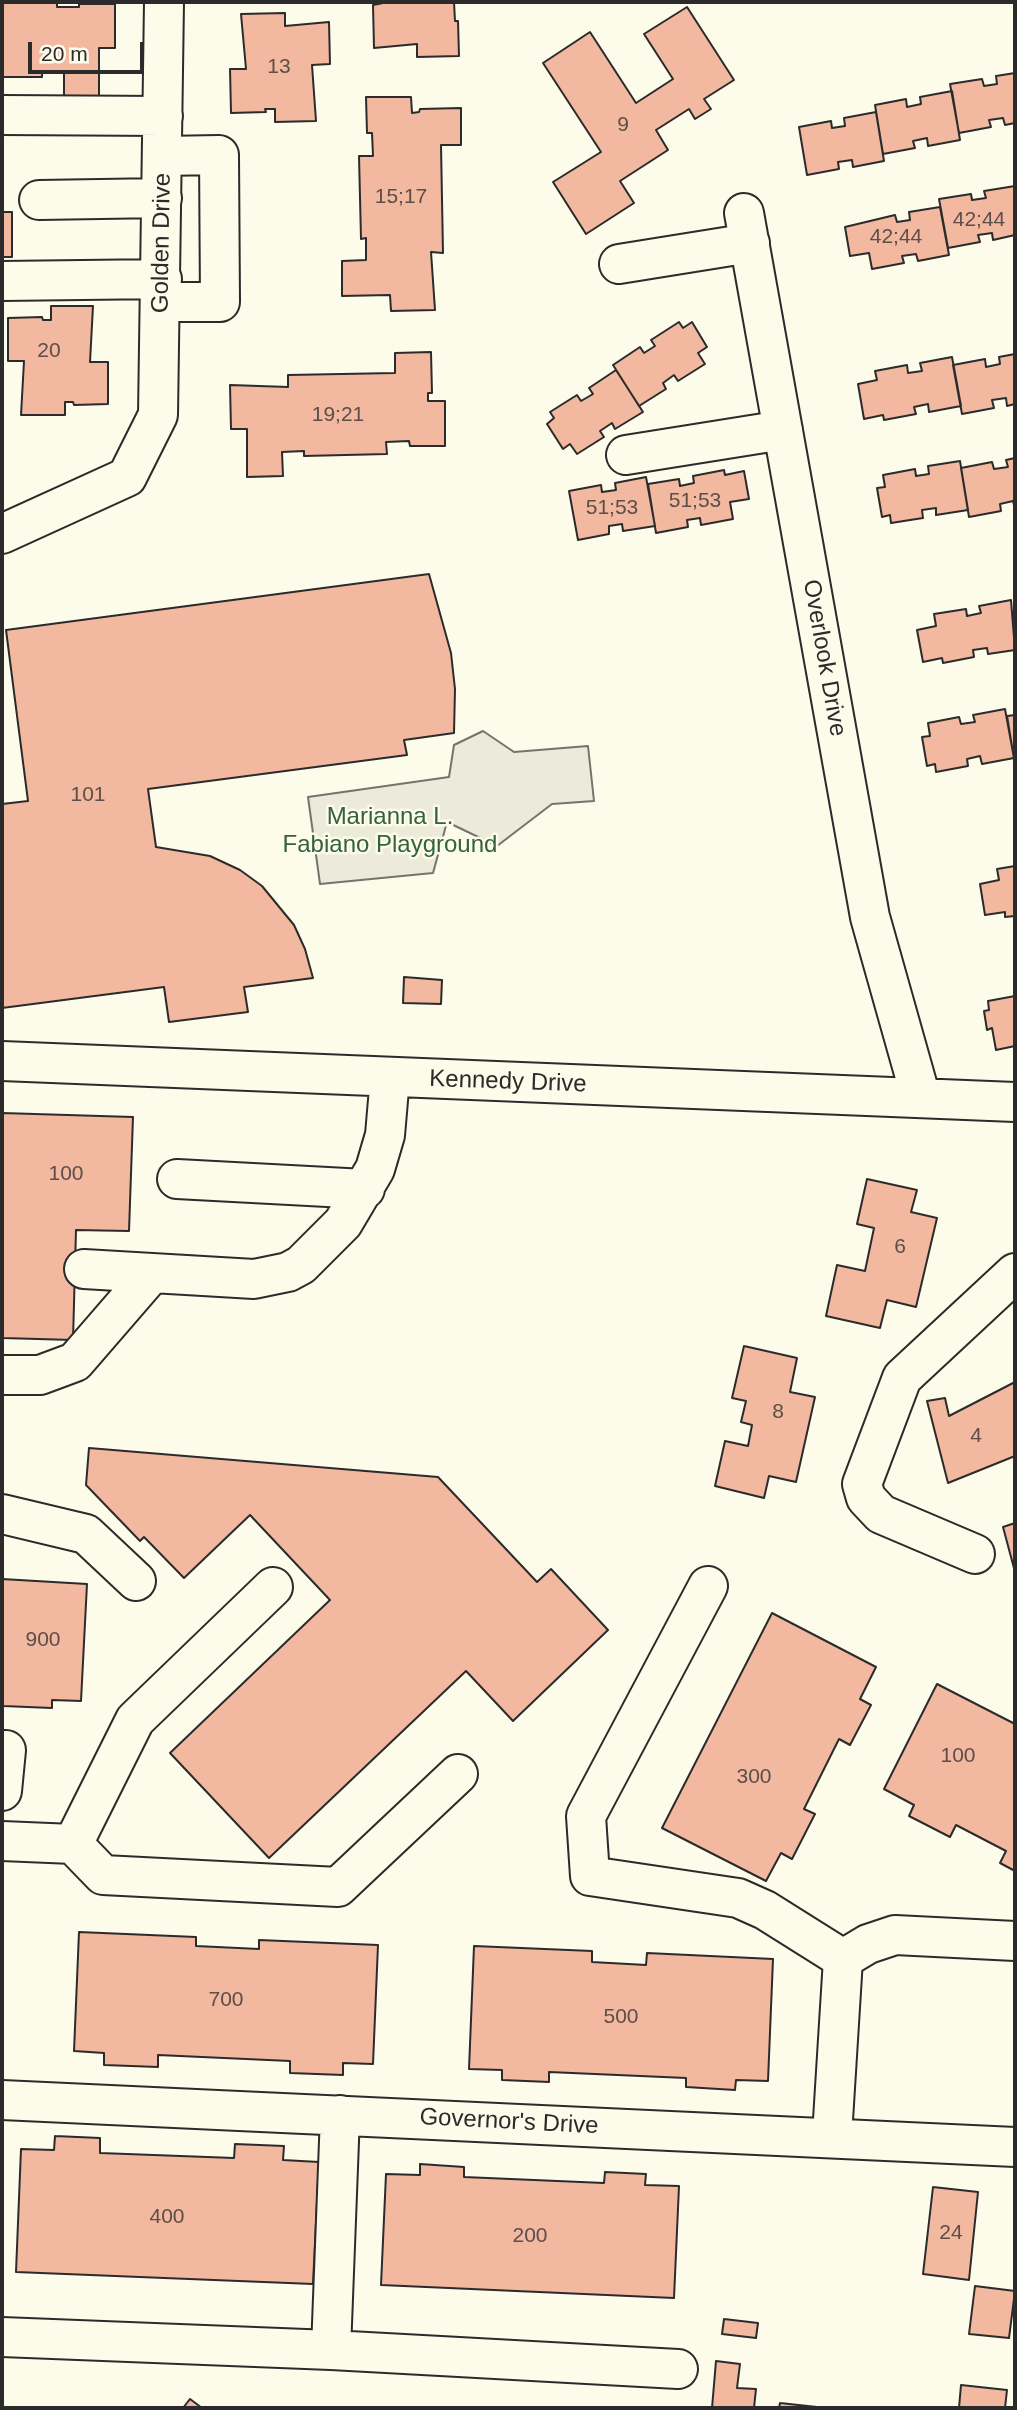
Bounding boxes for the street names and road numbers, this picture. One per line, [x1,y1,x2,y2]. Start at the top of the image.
street label: Golden Drive [146,173,178,313]
street label: Overlook Drive [796,577,852,739]
street label: Kennedy Drive [429,1065,587,1099]
street label: Governor's Drive [419,2103,599,2141]

